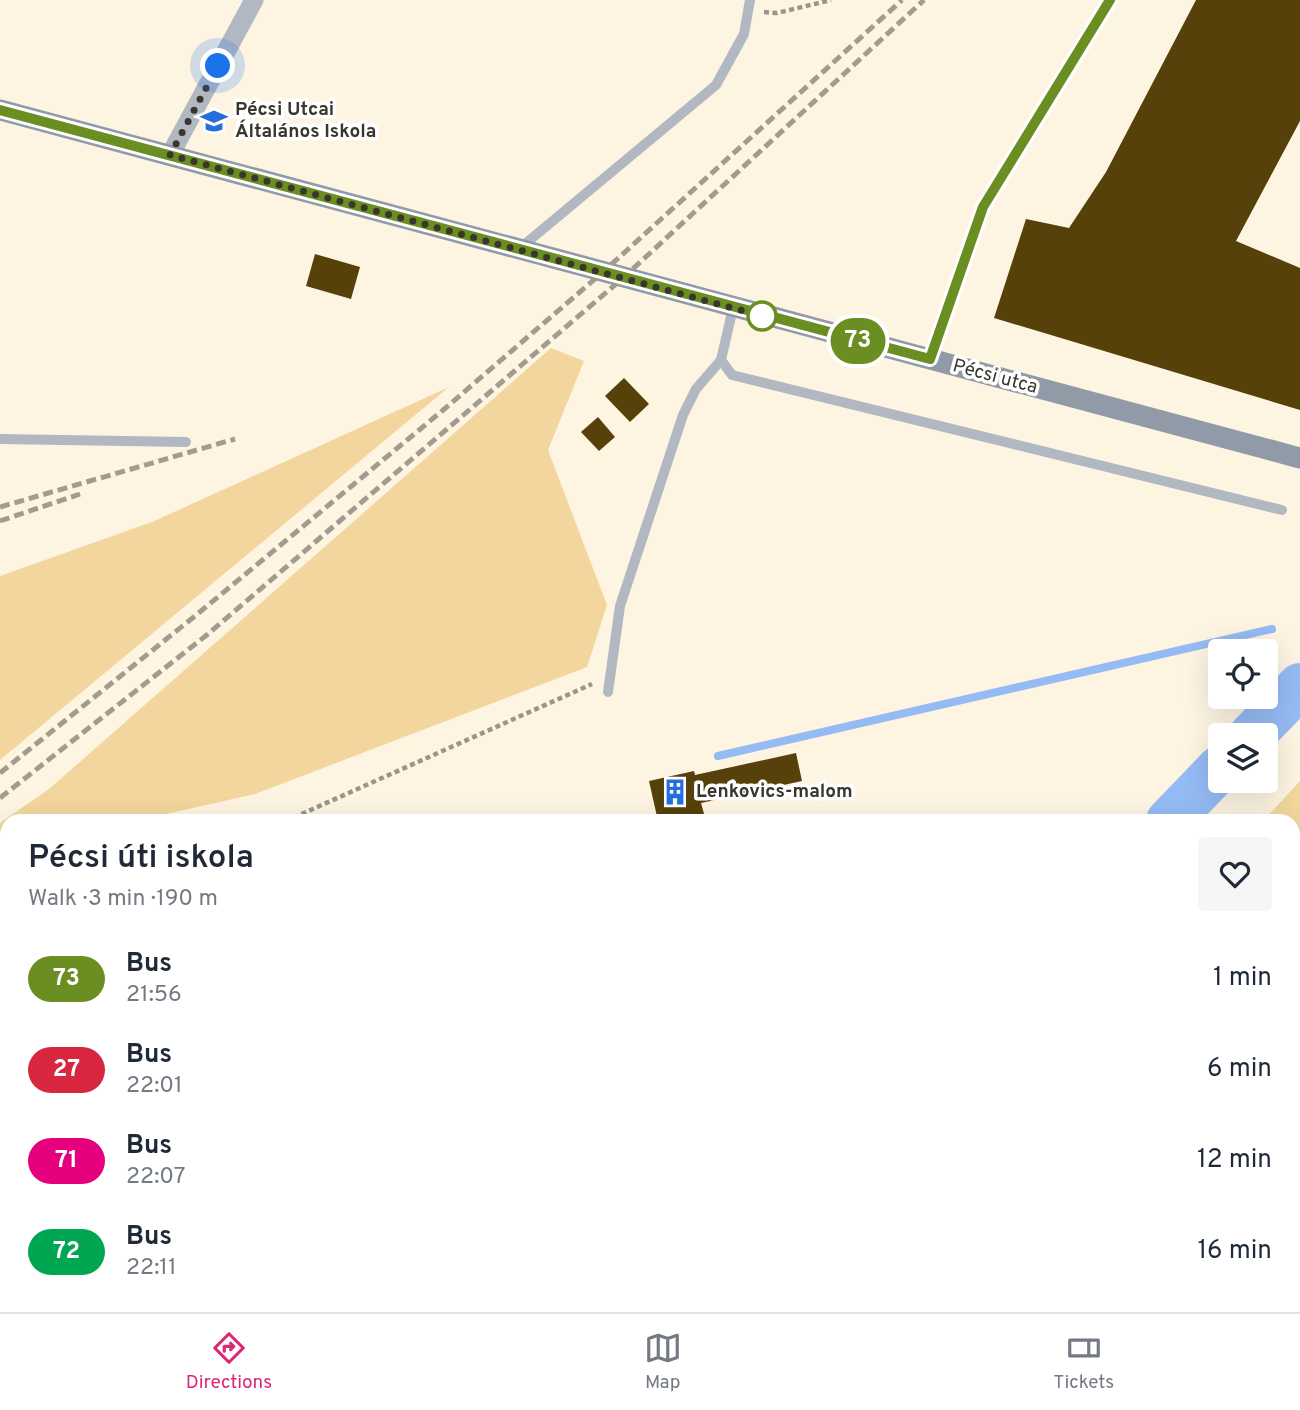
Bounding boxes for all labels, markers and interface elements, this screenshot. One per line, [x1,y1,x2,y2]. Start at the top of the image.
your location [200,48,235,83]
place label: Pécsi Utcai Általános Iskola [235,98,376,144]
school or university icon: Pécsi Utcai Általános Iskola [199,106,229,136]
unlabelled marker [747,301,777,331]
line badge: 73 [826,318,889,364]
text: 73 [845,326,871,356]
street label: Pécsi utca [950,354,1040,400]
map controls [1208,639,1278,793]
button: locate [1208,639,1278,709]
button: layers [1208,723,1278,793]
building icon: Lenkovics-malom [660,777,690,807]
place label: Lenkovics-malom [696,780,853,804]
button: heart [1198,837,1272,911]
text: Pécsi úti iskola [28,838,254,880]
text: Walk · 3 min · 190 m [28,885,218,914]
text: Bus [126,948,172,981]
text: 1 min [1213,962,1272,995]
text: 73 [53,964,80,994]
text: 21:56 [126,981,182,1010]
text: Bus [126,1039,172,1072]
text: 6 min [1207,1053,1272,1086]
text: 27 [53,1055,80,1085]
text: 22:01 [126,1072,183,1101]
text: Bus [126,1130,172,1163]
text: 12 min [1197,1144,1272,1177]
text: 71 [55,1146,78,1176]
text: 22:07 [126,1163,185,1192]
text: Bus [126,1221,172,1254]
text: 16 min [1197,1235,1272,1268]
text: 72 [53,1237,80,1267]
text: 22:11 [126,1254,177,1283]
tab: Directions [186,1329,272,1395]
tab: Map [644,1329,682,1395]
tab: Tickets [1053,1329,1114,1395]

